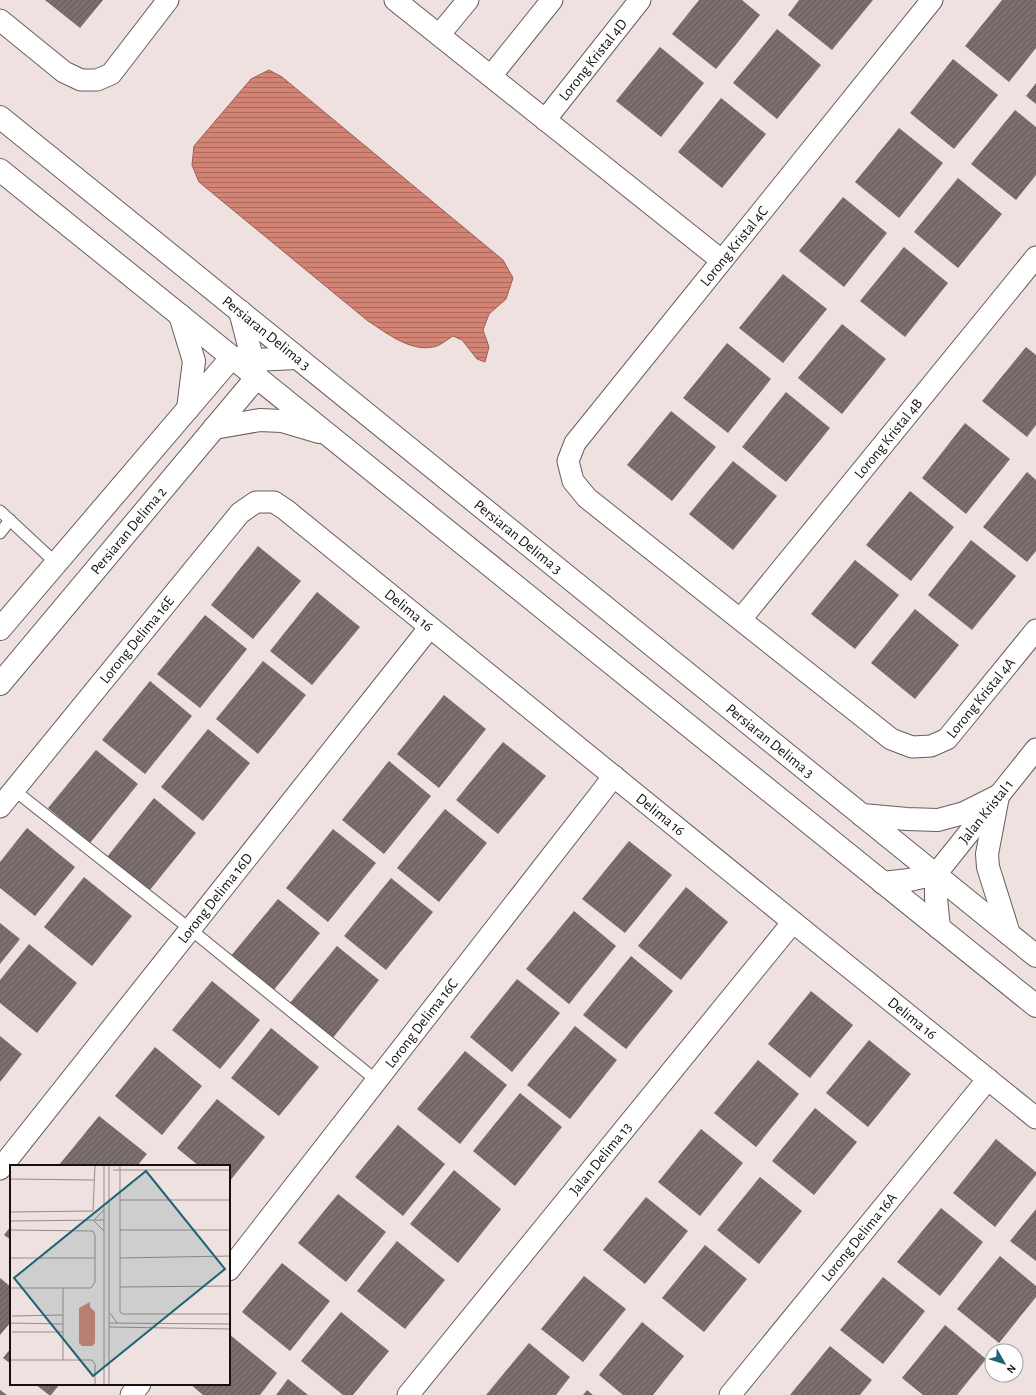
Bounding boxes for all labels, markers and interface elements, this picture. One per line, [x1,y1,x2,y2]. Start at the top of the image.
street label: Lorong Kristal 4D [556,16,630,104]
street label: Lorong Kristal 4C [698,203,771,289]
street label: Persiaran Delima 3 [219,293,313,373]
street label: Lorong Kristal 4B [852,396,925,481]
street label: Persiaran Delima 2 [88,484,170,578]
street label: Persiaran Delima 3 [471,497,565,577]
street label: Delima 16 [382,586,436,634]
street label: Lorong Delima 16E [97,594,177,686]
street label: Lorong Kristal 4A [944,655,1018,741]
street label: Persiaran Delima 3 [723,701,817,781]
street label: Jalan Kristal 1 [956,777,1016,847]
street label: Delima 16 [633,791,687,839]
street label: Lorong Delima 16D [175,850,256,946]
street label: Lorong Delima 16C [383,976,461,1071]
street label: Delima 16 [885,995,939,1043]
street label: Jalan Delima 13 [567,1120,635,1198]
inset map [10,1165,230,1385]
street label: Lorong Delima 16A [819,1190,900,1284]
north arrow [984,1343,1024,1383]
text: N [1005,1363,1018,1375]

